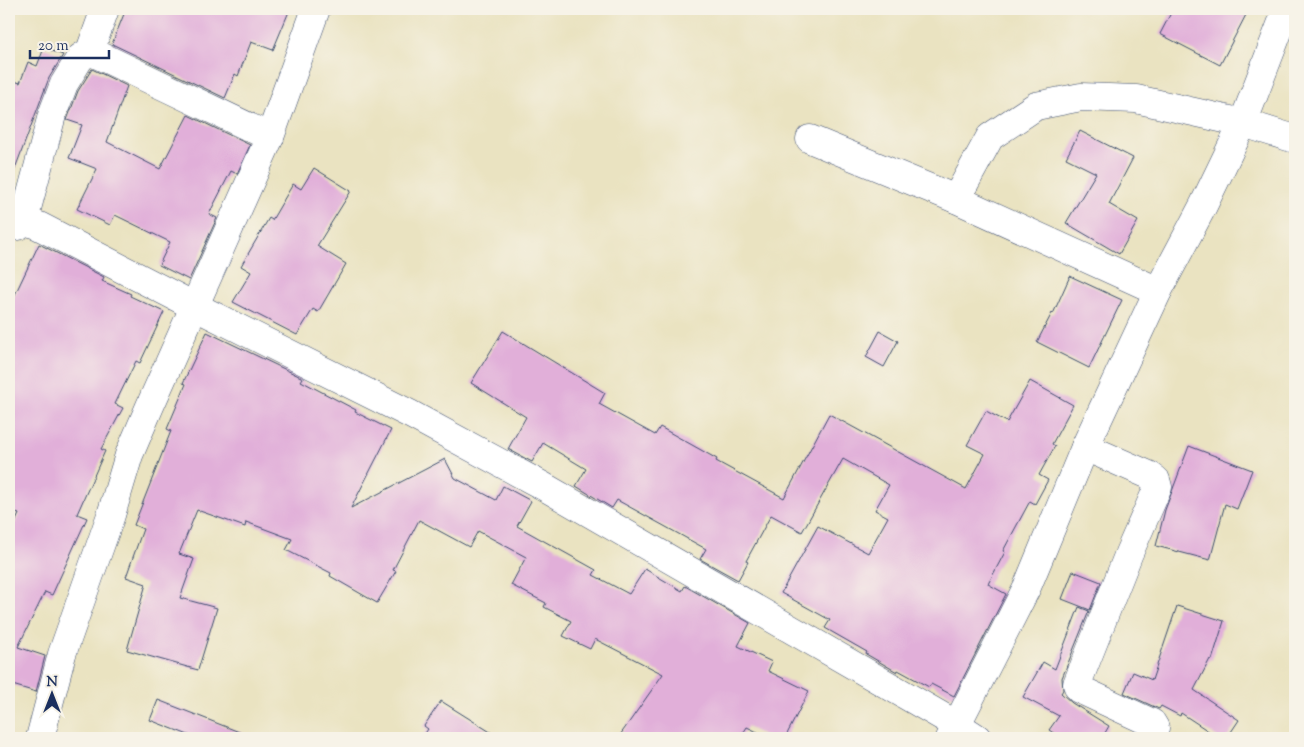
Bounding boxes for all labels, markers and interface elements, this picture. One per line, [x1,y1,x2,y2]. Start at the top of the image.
scale bar [30,28,109,60]
text: 20 m [38,36,69,57]
north arrow [28,670,78,720]
text: N [46,673,58,693]

